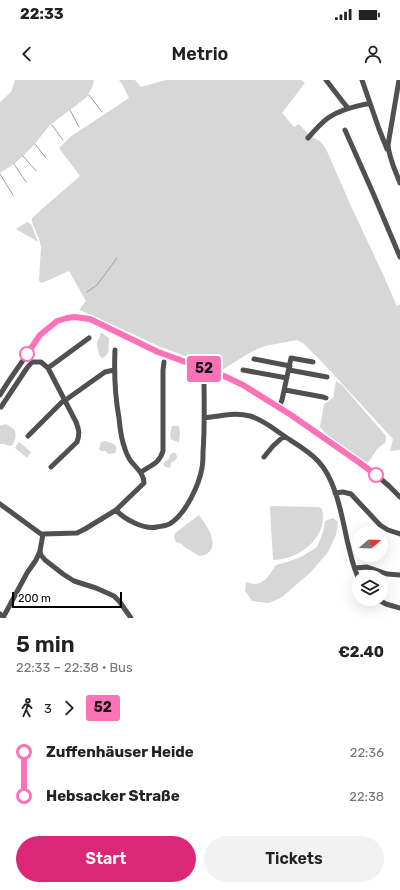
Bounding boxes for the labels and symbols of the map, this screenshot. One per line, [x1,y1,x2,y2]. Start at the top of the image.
unlabelled marker [19,346,35,362]
line badge: 52 [186,356,222,382]
unlabelled marker [368,467,384,483]
north arrow [352,526,388,562]
scale bar [12,590,122,609]

